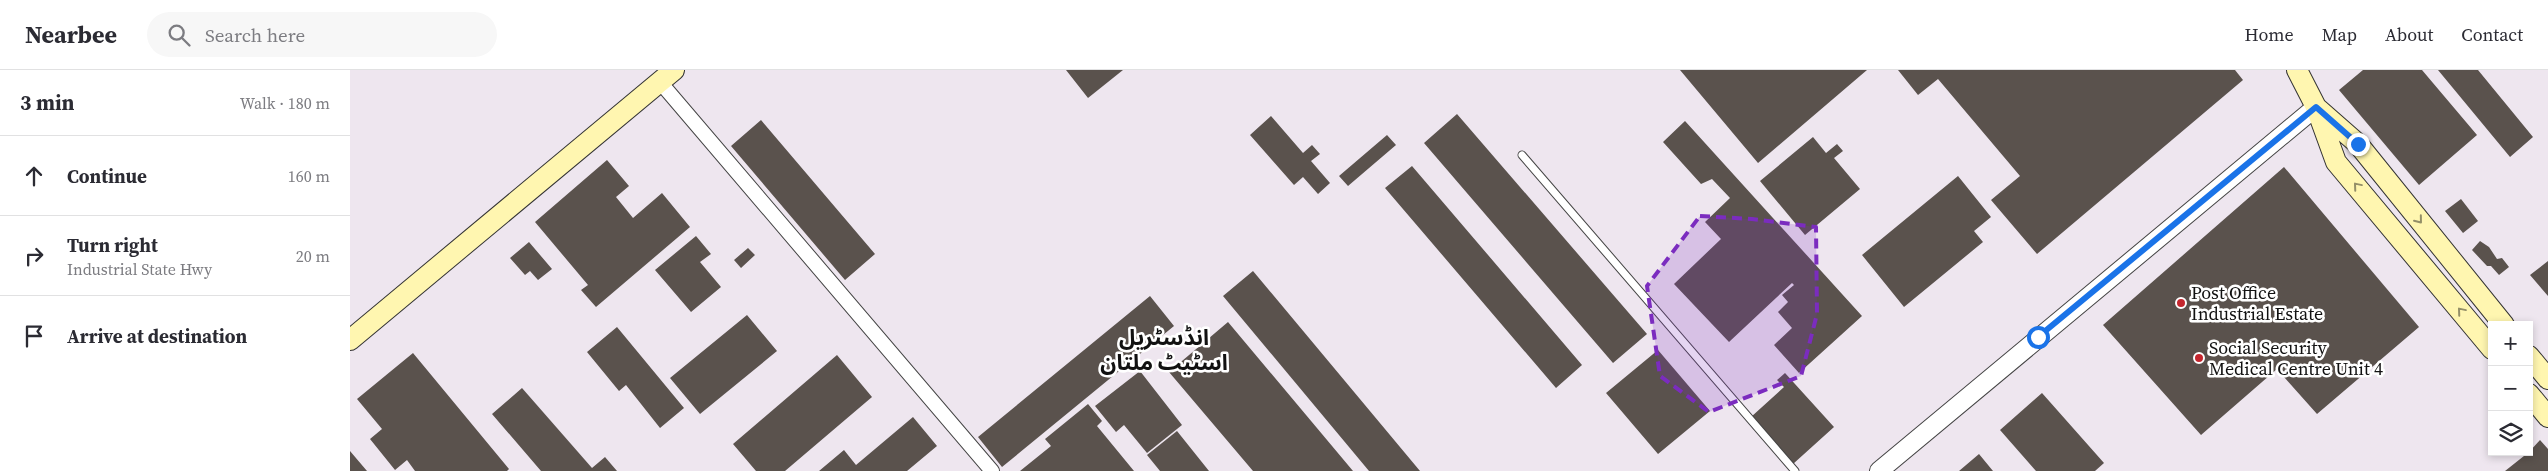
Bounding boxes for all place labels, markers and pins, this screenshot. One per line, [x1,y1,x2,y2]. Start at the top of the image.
place label: Post Office Industrial Estate [2191,280,2323,326]
marker: Post Office Industrial Estate [2175,297,2187,309]
place label: Social Security Medical Centre Unit 4 [2209,335,2383,381]
marker: Social Security Medical Centre Unit 4 [2193,352,2205,364]

